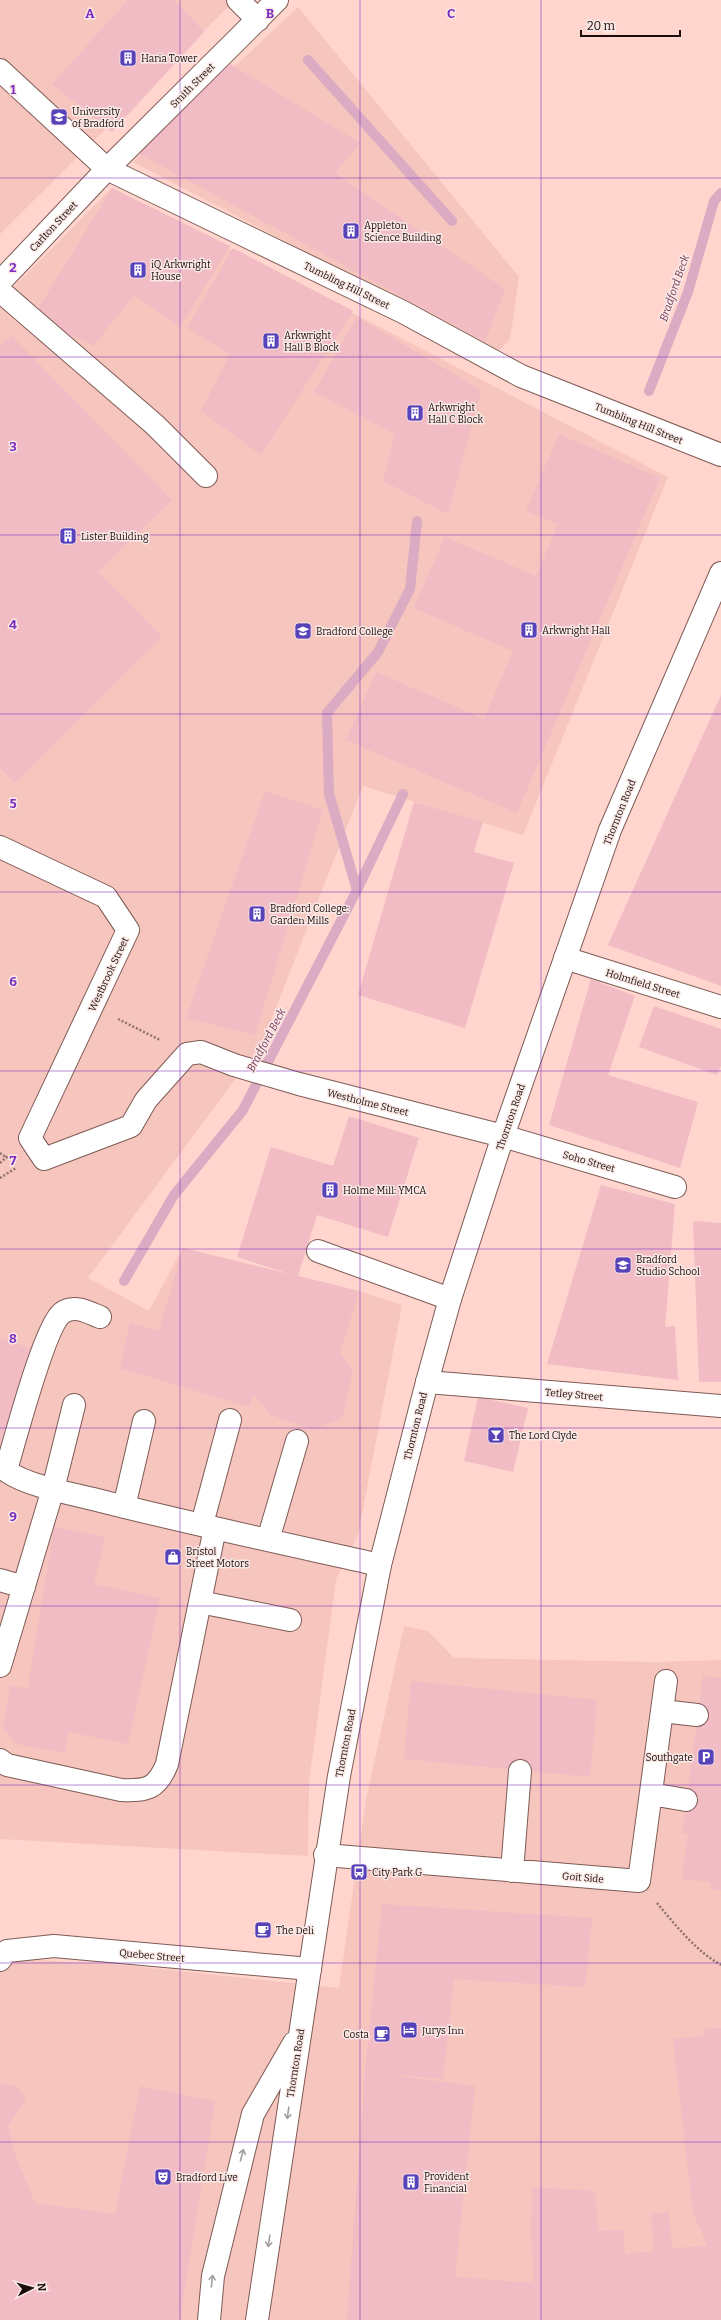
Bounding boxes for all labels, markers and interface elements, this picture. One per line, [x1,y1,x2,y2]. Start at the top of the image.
text: A [85,6,95,21]
text: B [266,6,274,21]
text: C [447,6,455,21]
scale bar [581,12,680,38]
text: 20 m [587,19,616,33]
building icon: Haria Tower [118,48,138,68]
place label: Haria Tower [141,53,198,65]
street label: Smith Street [168,61,218,111]
text: 1 [10,82,16,97]
place label: University of Bradford [72,106,124,130]
school or university icon: University of Bradford [49,107,69,127]
street label: Carlton Street [27,199,80,254]
place label: Appleton Science Building [364,220,442,244]
building icon: Appleton Science Building [341,221,361,241]
water label: Bradford Beck [657,252,692,323]
place label: iQ Arkwright House [151,259,211,283]
text: 2 [9,260,17,275]
building icon: iQ Arkwright House [128,260,148,280]
street label: Tumbling Hill Street [302,260,392,312]
place label: Arkwright Hall B Block [284,330,339,354]
building icon: Arkwright Hall B Block [261,331,281,351]
street label: Tumbling Hill Street [593,401,685,447]
place label: Arkwright Hall C Block [428,402,483,426]
building icon: Arkwright Hall C Block [405,403,425,423]
text: 3 [9,439,17,454]
building icon: Lister Building [58,526,78,546]
place label: Lister Building [81,531,149,543]
text: 4 [9,617,17,632]
building icon: Arkwright Hall [519,620,539,640]
school or university icon: Bradford College [293,621,313,641]
place label: Arkwright Hall [542,625,610,637]
place label: Bradford College [316,626,393,638]
street label: Thornton Road [601,778,639,847]
text: 5 [9,796,17,811]
place label: Bradford College: Garden Mills [270,903,349,927]
building icon: Bradford College: Garden Mills [247,904,267,924]
street label: Westbrook Street [86,935,132,1014]
street label: Holmfield Street [604,967,682,1001]
text: 6 [9,974,17,989]
water label: Bradford Beck [244,1005,289,1074]
street label: Thornton Road [494,1082,528,1152]
street label: Westholme Street [326,1087,410,1119]
street label: Soho Street [561,1149,617,1175]
text: 7 [10,1153,17,1168]
building icon: Holme Mill: YMCA [320,1180,340,1200]
place label: Holme Mill: YMCA [343,1185,427,1197]
place label: Bradford Studio School [636,1254,700,1278]
school or university icon: Bradford Studio School [613,1255,633,1275]
text: 8 [9,1331,17,1346]
street label: Tetley Street [545,1386,604,1404]
street label: Thornton Road [402,1391,430,1461]
bar icon: The Lord Clyde [486,1425,506,1445]
place label: The Lord Clyde [509,1430,577,1442]
text: 9 [9,1509,17,1524]
place label: Bristol Street Motors [186,1546,249,1570]
shop icon: Bristol Street Motors [163,1547,183,1567]
street label: Thornton Road [333,1708,359,1778]
parking icon: Southgate [696,1747,716,1767]
place label: Southgate [646,1752,693,1764]
bus stop icon: City Park G [349,1862,369,1882]
place label: City Park G [372,1867,423,1879]
street label: Goit Side [562,1870,604,1886]
cafe icon: The Deli [253,1920,273,1940]
place label: The Deli [276,1925,314,1937]
street label: Quebec Street [119,1947,186,1965]
hotel icon: Jurys Inn [399,2020,419,2040]
cafe icon: Costa [372,2024,392,2044]
place label: Jurys Inn [421,2025,465,2037]
street label: Thornton Road [285,2028,307,2098]
place label: Costa [343,2029,370,2041]
one-way arrow [284,2106,292,2119]
one-way arrow [239,2148,246,2161]
theatre icon: Bradford Live [153,2167,173,2187]
place label: Provident Financial [424,2171,470,2195]
place label: Bradford Live [176,2172,238,2184]
building icon: Provident Financial [401,2172,421,2192]
one-way arrow [265,2234,273,2247]
north arrow [12,2268,52,2308]
one-way arrow [209,2275,216,2288]
text: N [35,2282,48,2292]

